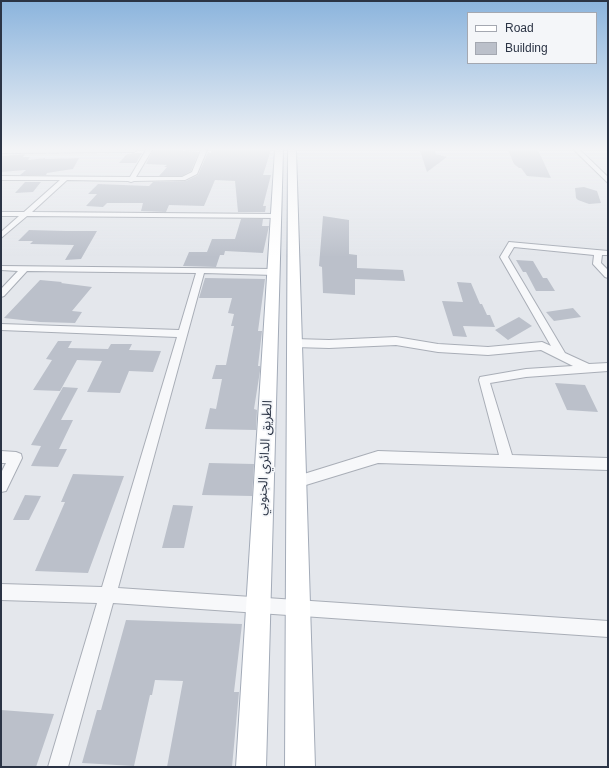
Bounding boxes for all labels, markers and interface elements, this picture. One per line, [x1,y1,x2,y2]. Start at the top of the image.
legend [467,12,597,64]
text: Road [505,21,534,35]
text: Building [505,41,548,55]
street label: الطريق الدائري الجنوبي [254,400,276,516]

